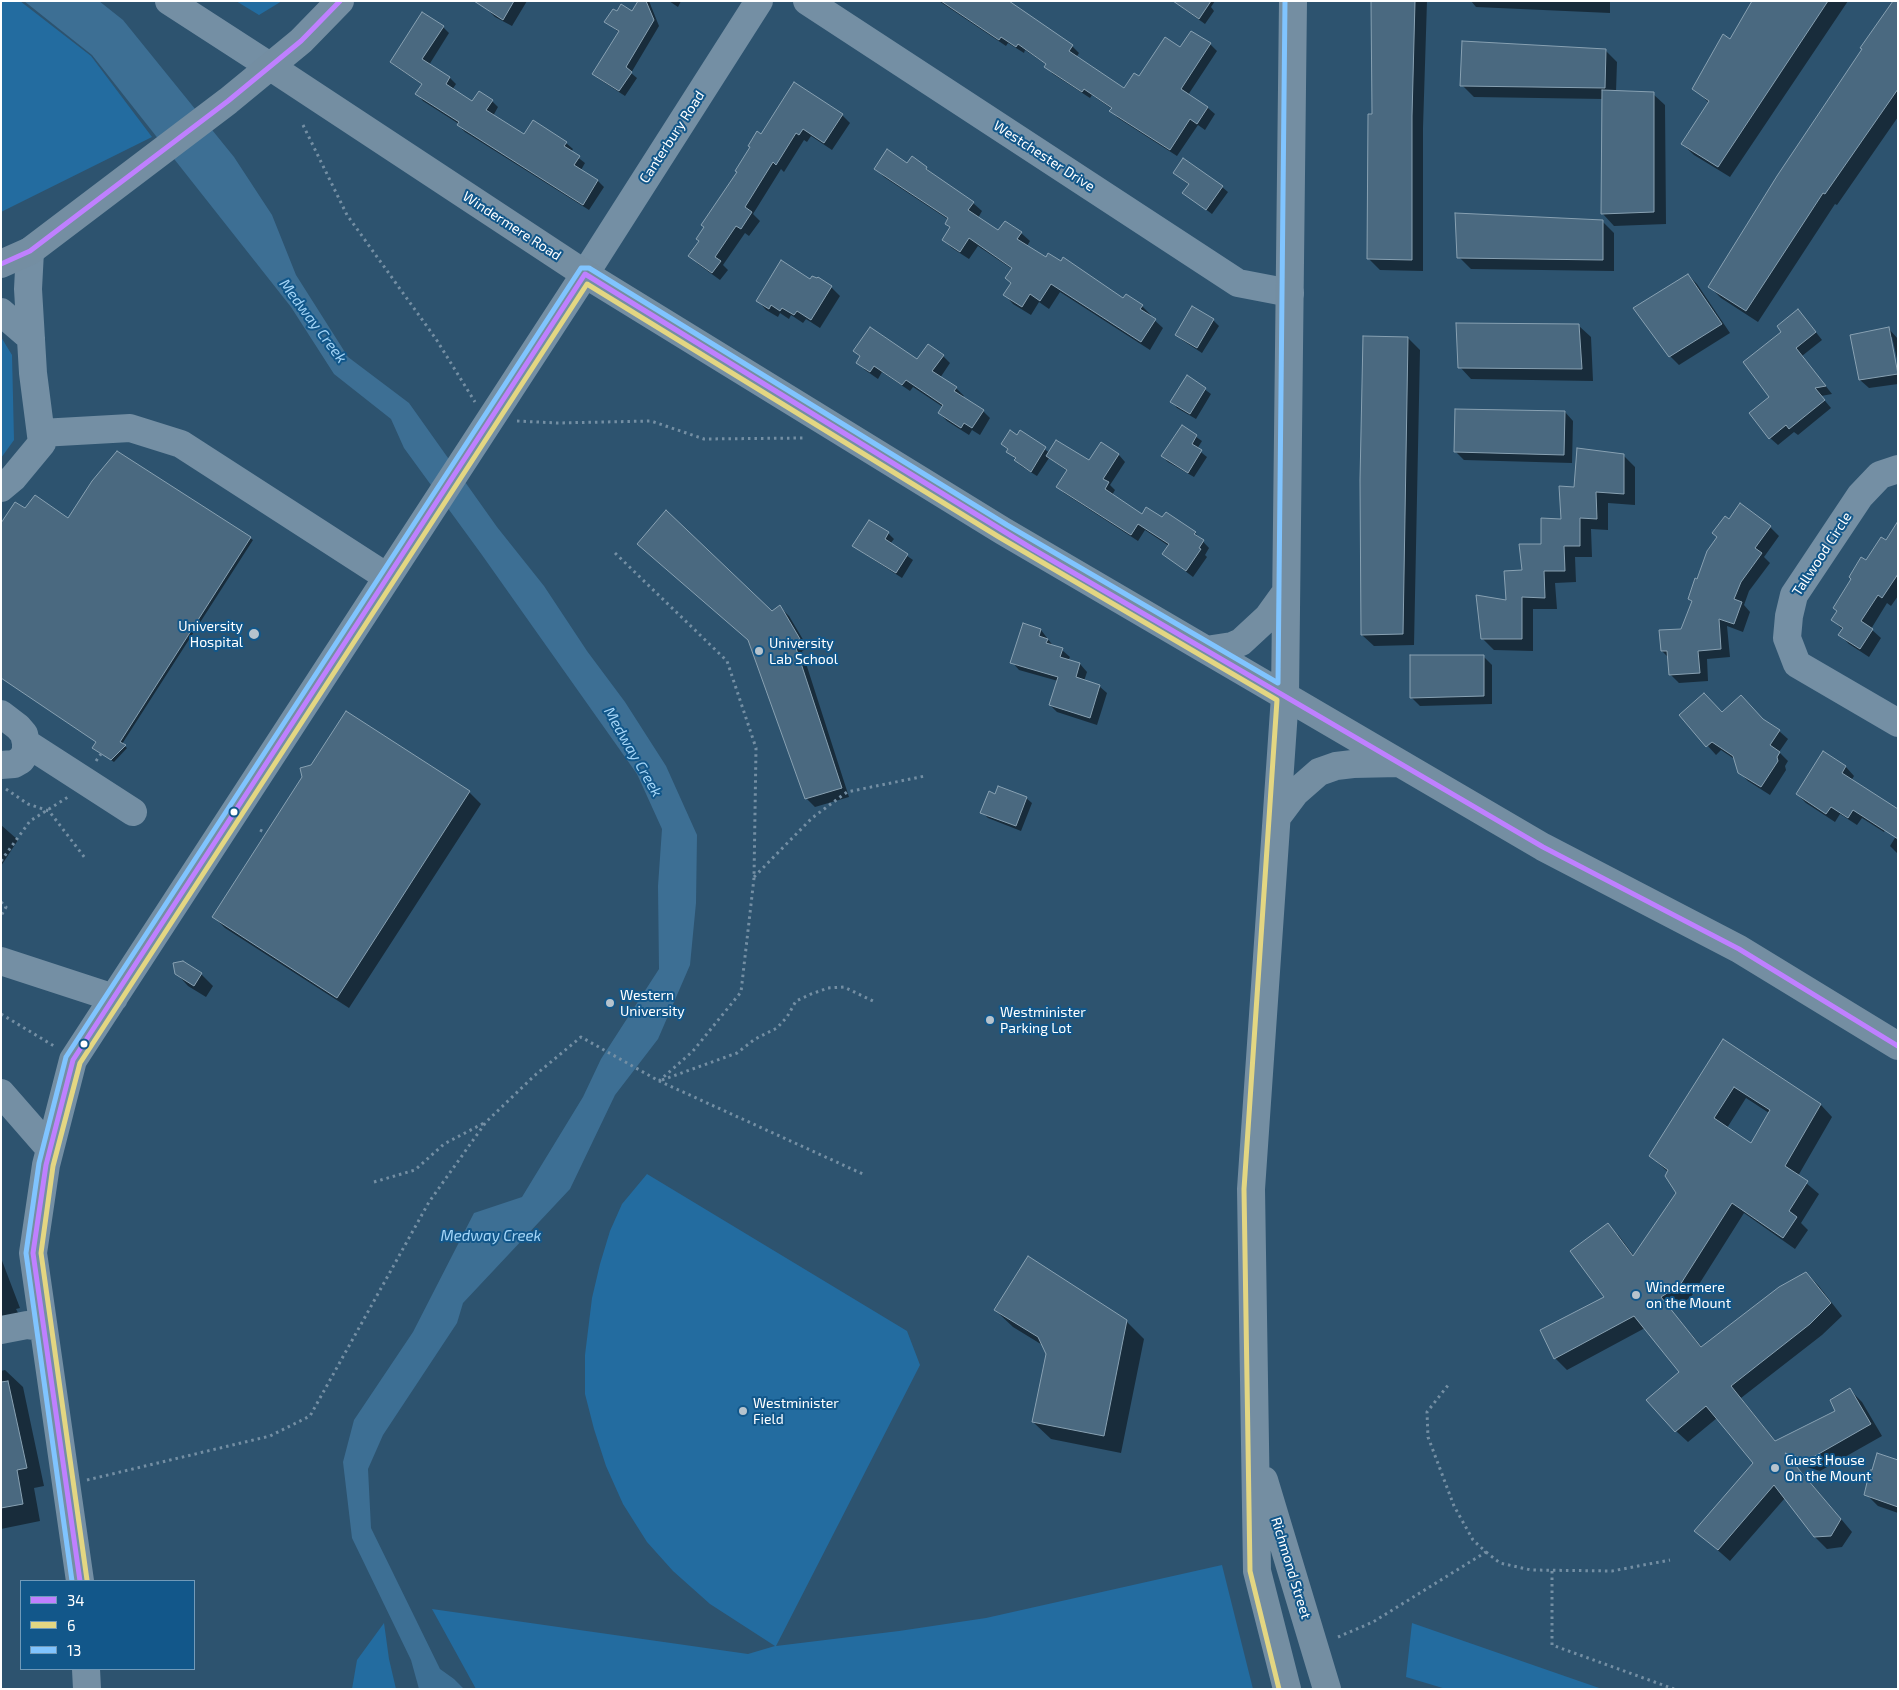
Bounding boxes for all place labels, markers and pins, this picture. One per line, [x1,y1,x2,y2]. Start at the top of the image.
place label: University Hospital [178,618,243,650]
marker: University Hospital [247,627,261,641]
place label: University Lab School [769,635,838,668]
marker: University Lab School [753,645,765,657]
unlabelled marker [229,807,239,817]
place label: Western University [620,987,685,1020]
marker: Western University [604,997,616,1009]
place label: Westminister Parking Lot [1000,1004,1086,1036]
marker: Westminister Parking Lot [984,1014,996,1026]
unlabelled marker [79,1039,89,1049]
place label: Windermere on the Mount [1646,1279,1731,1311]
marker: Windermere on the Mount [1630,1289,1642,1301]
place label: Westminister Field [753,1395,839,1428]
marker: Westminister Field [737,1405,749,1417]
place label: Guest House On the Mount [1785,1452,1871,1484]
marker: Guest House On the Mount [1769,1462,1781,1474]

